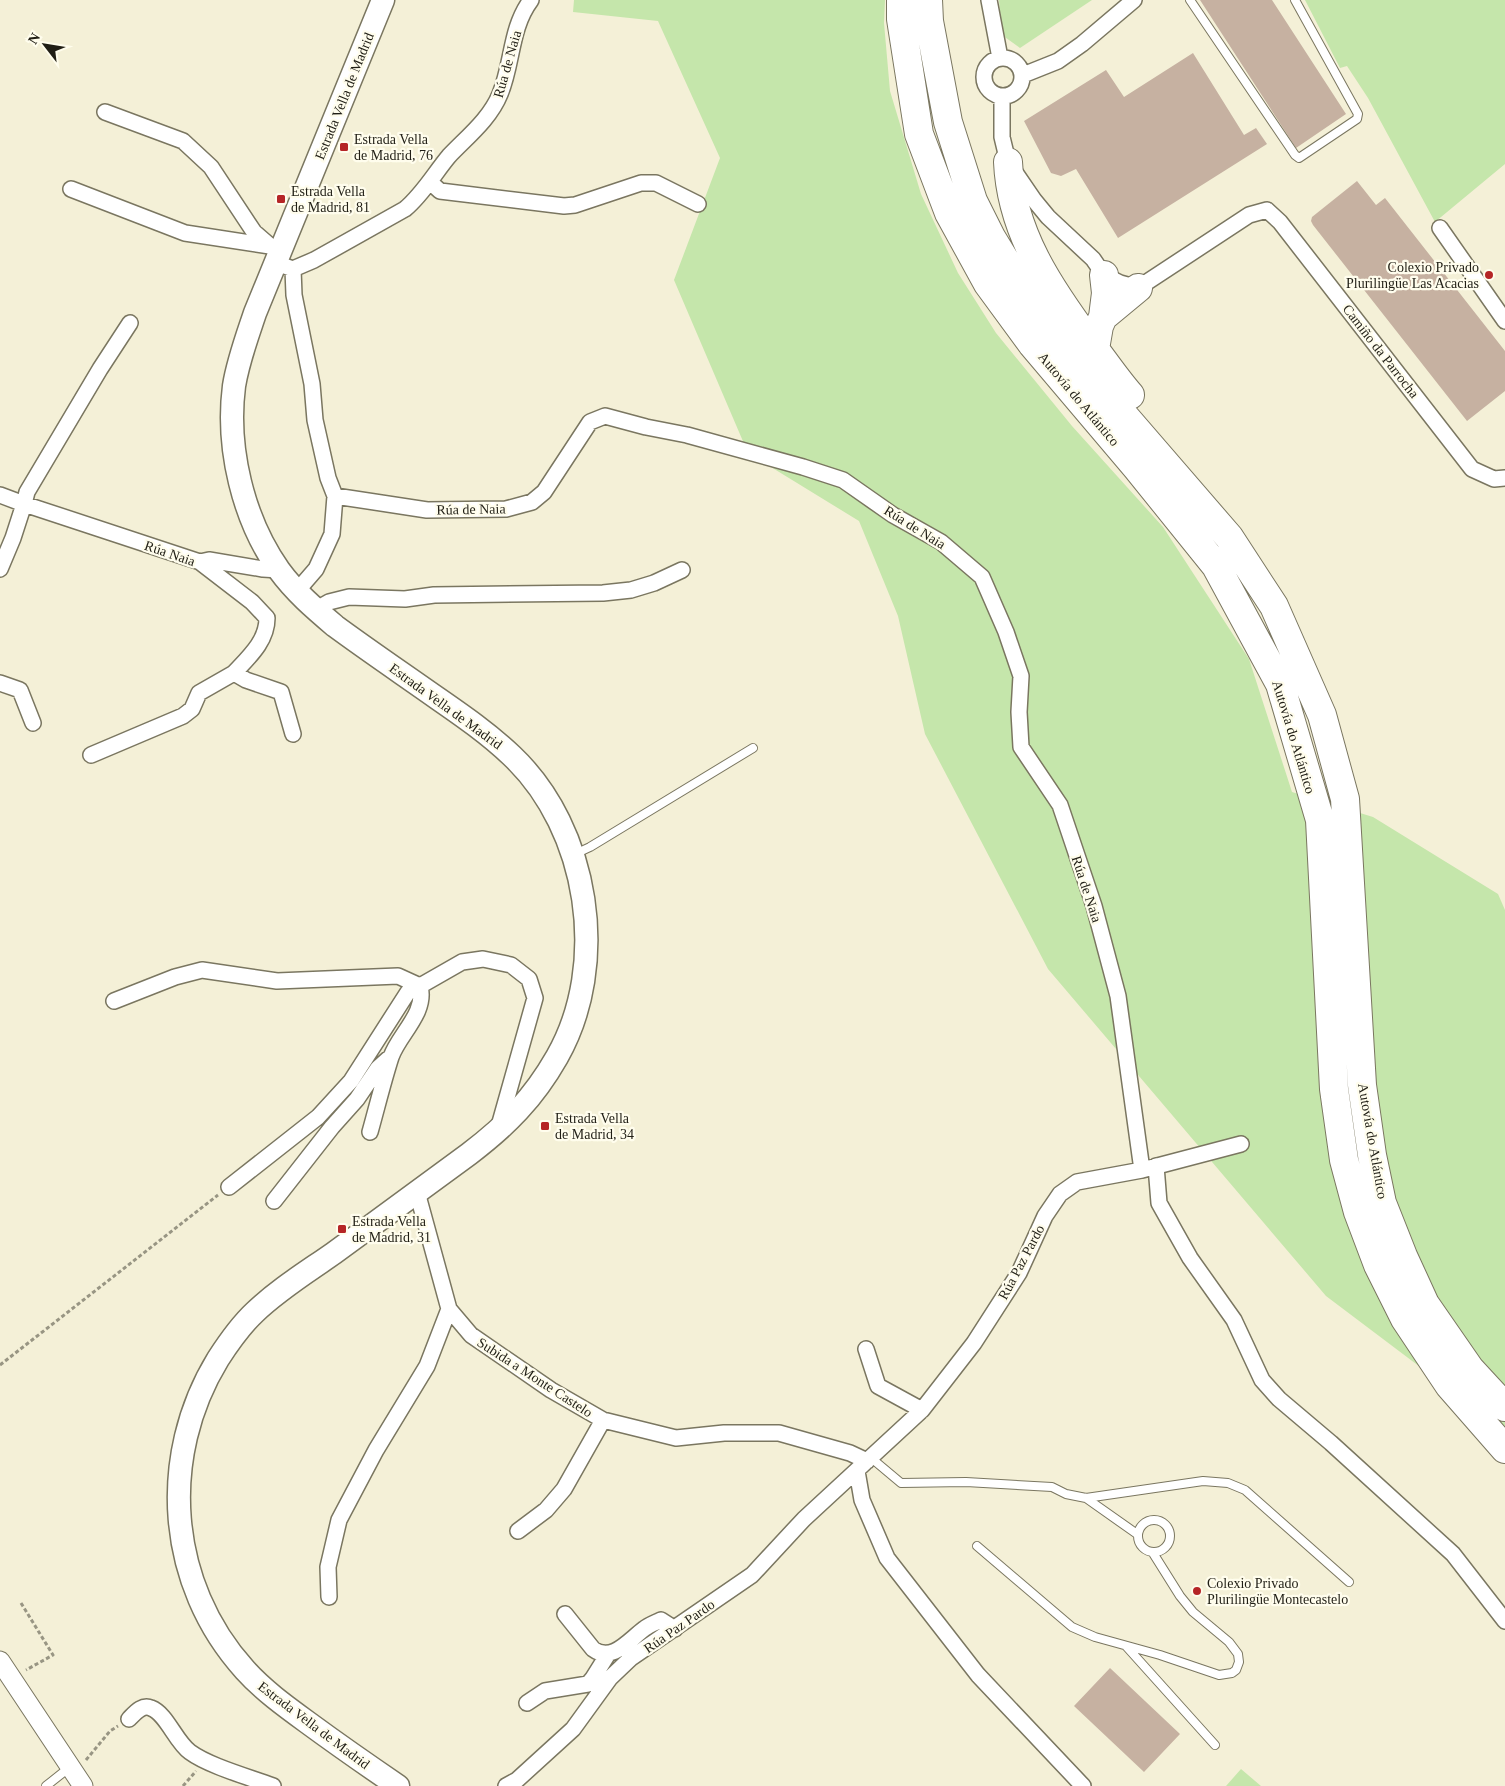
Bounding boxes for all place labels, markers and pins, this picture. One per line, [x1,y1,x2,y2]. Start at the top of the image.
place label: Estrada Vella de Madrid, 76 [354,132,433,163]
marker: Estrada Vella de Madrid, 76 [338,141,350,153]
place label: Estrada Vella de Madrid, 81 [291,184,370,215]
marker: Estrada Vella de Madrid, 81 [275,193,287,205]
place label: Colexio Privado Plurilingüe Las Acacias [1346,260,1479,291]
marker: Colexio Privado Plurilingüe Las Acacias [1483,269,1495,281]
place label: Estrada Vella de Madrid, 34 [555,1111,634,1142]
marker: Estrada Vella de Madrid, 34 [539,1120,551,1132]
place label: Estrada Vella de Madrid, 31 [352,1214,431,1245]
marker: Estrada Vella de Madrid, 31 [336,1223,348,1235]
place label: Colexio Privado Plurilingüe Montecastelo [1207,1576,1348,1607]
marker: Colexio Privado Plurilingüe Montecastelo [1191,1585,1203,1597]

